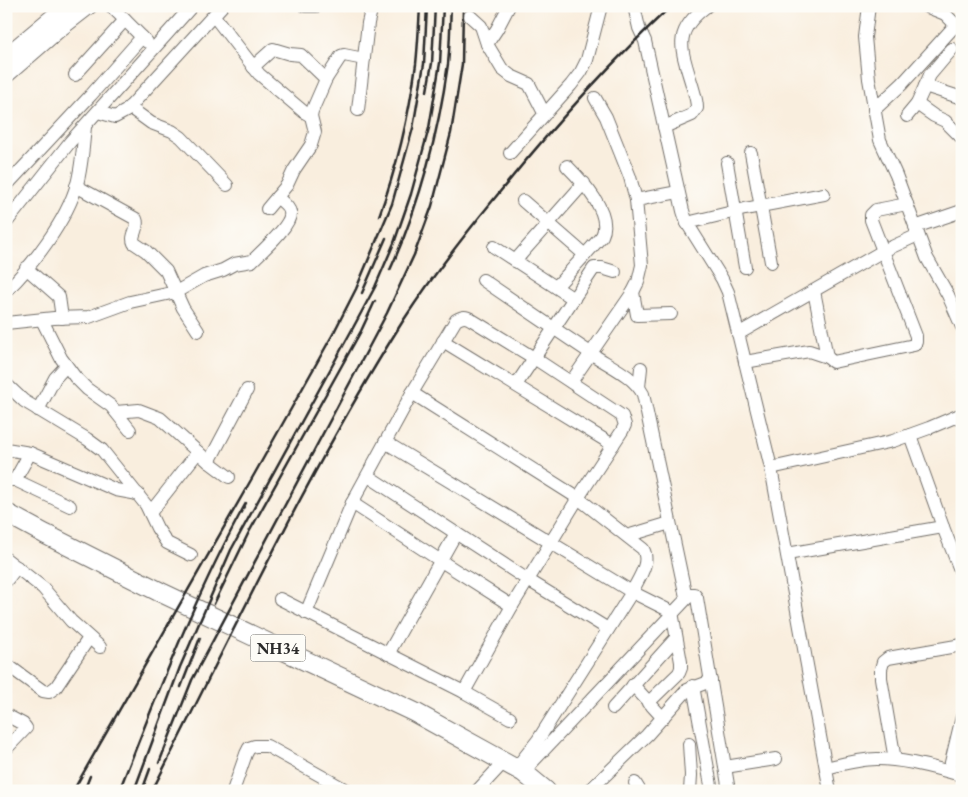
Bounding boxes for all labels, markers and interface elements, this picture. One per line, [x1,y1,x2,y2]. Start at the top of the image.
road number: NH34 [250,634,306,661]

